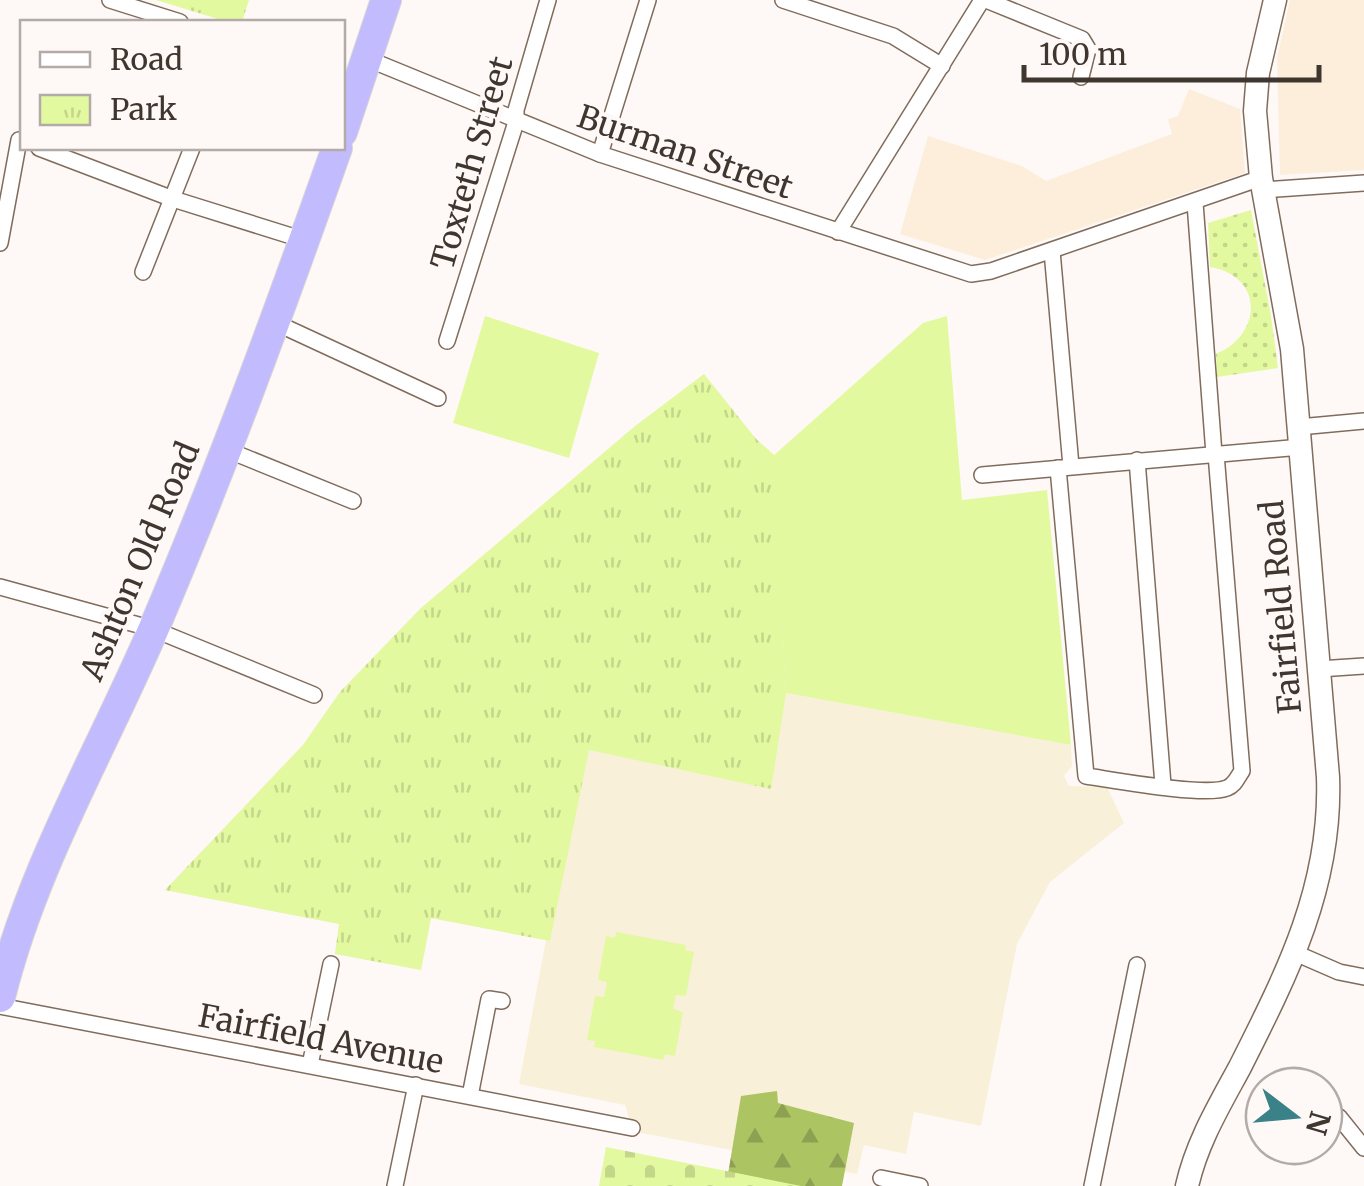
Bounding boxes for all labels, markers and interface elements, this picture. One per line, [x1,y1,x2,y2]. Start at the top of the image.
legend [20,20,345,150]
scale bar [1024,20,1319,82]
text: 100 m [1039,35,1127,73]
text: Road [110,40,183,78]
street label: Toxteth Street [423,51,522,274]
text: Park [110,90,177,128]
street label: Burman Street [572,96,798,208]
street label: Ashton Old Road [71,436,208,687]
street label: Fairfield Road [1252,499,1310,715]
street label: Fairfield Avenue [195,996,447,1082]
north arrow [1244,1066,1344,1166]
text: N [1298,1107,1338,1138]

